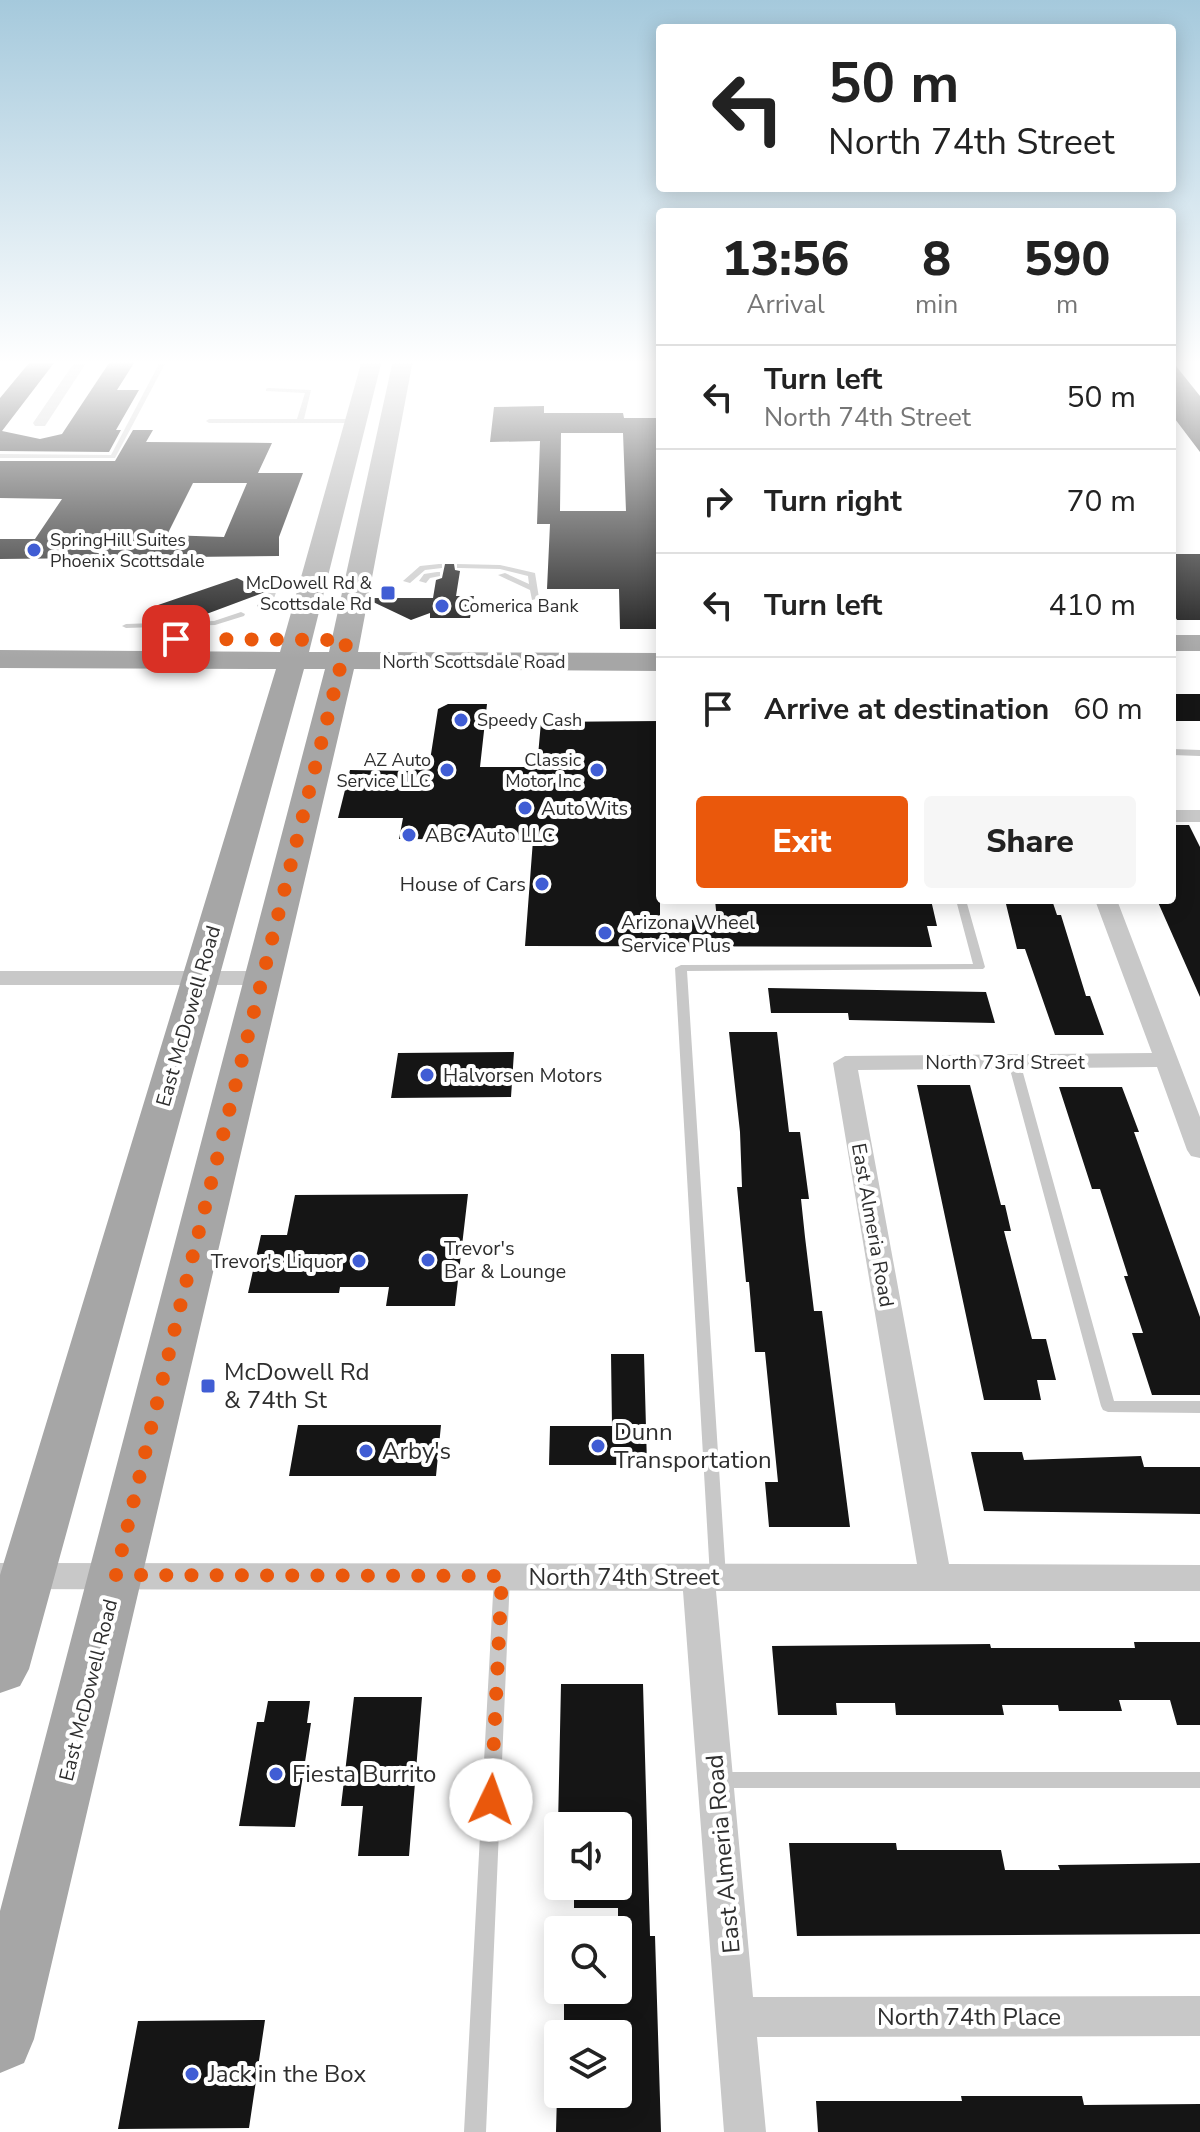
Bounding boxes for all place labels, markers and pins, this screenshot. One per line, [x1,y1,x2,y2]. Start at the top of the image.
place label: SpringHill Suites Phoenix Scottsdale [50,528,205,573]
marker: SpringHill Suites Phoenix Scottsdale [25,541,43,559]
place label: McDowell Rd & Scottsdale Rd [246,571,373,616]
marker: McDowell Rd & Scottsdale Rd [379,584,397,602]
place label: Comerica Bank [458,594,579,618]
marker: Comerica Bank [433,597,451,615]
pin [142,605,210,673]
place label: Speedy Cash [477,708,582,732]
marker: Speedy Cash [452,711,470,729]
place label: AZ Auto Service LLC [337,748,431,793]
place label: Classic Motor Inc [505,748,581,793]
marker: AZ Auto Service LLC [438,761,456,779]
marker: Classic Motor Inc [588,761,606,779]
place label: AutoWits [541,795,628,822]
marker: AutoWits [516,799,534,817]
place label: ABC Auto LLC [425,822,555,849]
marker: ABC Auto LLC [400,826,418,844]
place label: House of Cars [400,871,526,898]
marker: House of Cars [533,875,551,893]
place label: Arizona Wheel Service Plus [621,909,755,959]
marker: Arizona Wheel Service Plus [596,924,614,942]
place label: Halvorsen Motors [443,1062,602,1089]
marker: Halvorsen Motors [418,1066,436,1084]
place label: Trevor's Bar & Lounge [444,1235,566,1285]
place label: Trevor's Liquor [211,1248,343,1275]
marker: Trevor's Bar & Lounge [419,1251,437,1269]
marker: Trevor's Liquor [350,1252,368,1270]
place label: McDowell Rd & 74th St [224,1356,370,1416]
marker: McDowell Rd & 74th St [199,1377,217,1395]
place label: Dunn Transportation [614,1416,772,1476]
place label: Arby's [382,1435,451,1467]
marker: Dunn Transportation [589,1437,607,1455]
marker: Arby's [357,1442,375,1460]
place label: Fiesta Burrito [292,1758,436,1790]
marker: Fiesta Burrito [267,1765,285,1783]
place label: Jack in the Box [207,2058,366,2090]
marker: Jack in the Box [183,2065,201,2083]

